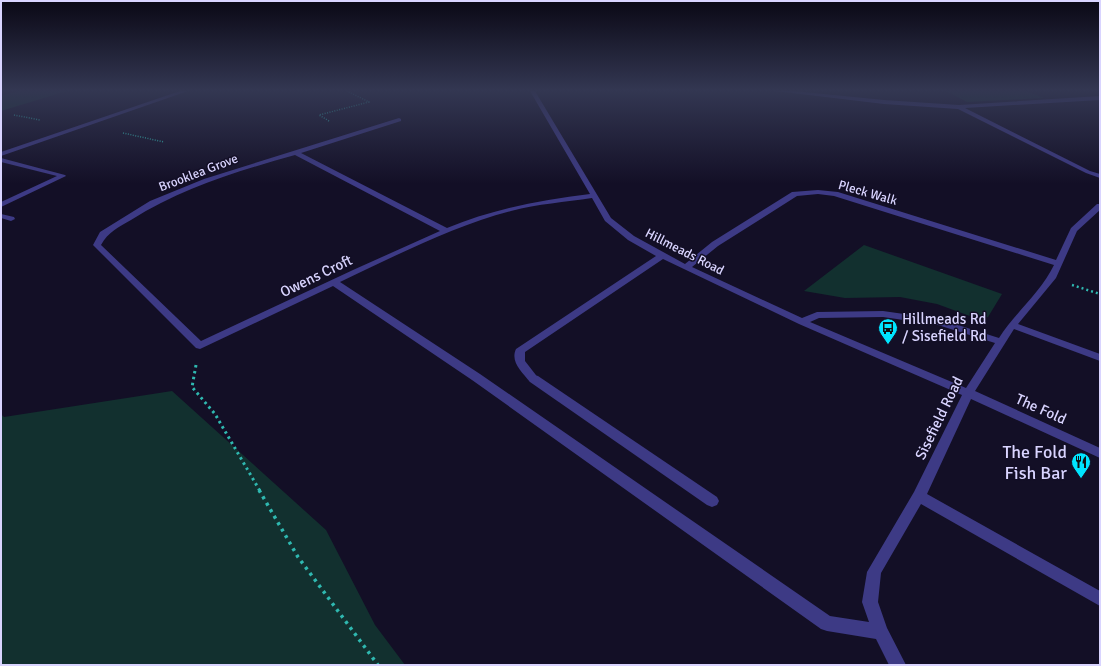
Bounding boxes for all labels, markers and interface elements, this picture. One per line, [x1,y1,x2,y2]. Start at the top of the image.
street label: Brooklea Grove [157,151,240,195]
street label: Pleck Walk [836,177,900,209]
street label: Hillmeads Road [642,225,727,279]
street label: Owens Croft [277,251,355,301]
place label: Hillmeads Rd / Sisefield Rd [902,310,987,345]
bus stop icon: Hillmeads Rd / Sisefield Rd [877,317,899,345]
street label: Sisefield Road [911,373,967,463]
street label: The Fold [1013,390,1069,428]
place label: The Fold Fish Bar [1002,441,1067,484]
restaurant icon: The Fold Fish Bar [1070,451,1092,479]

